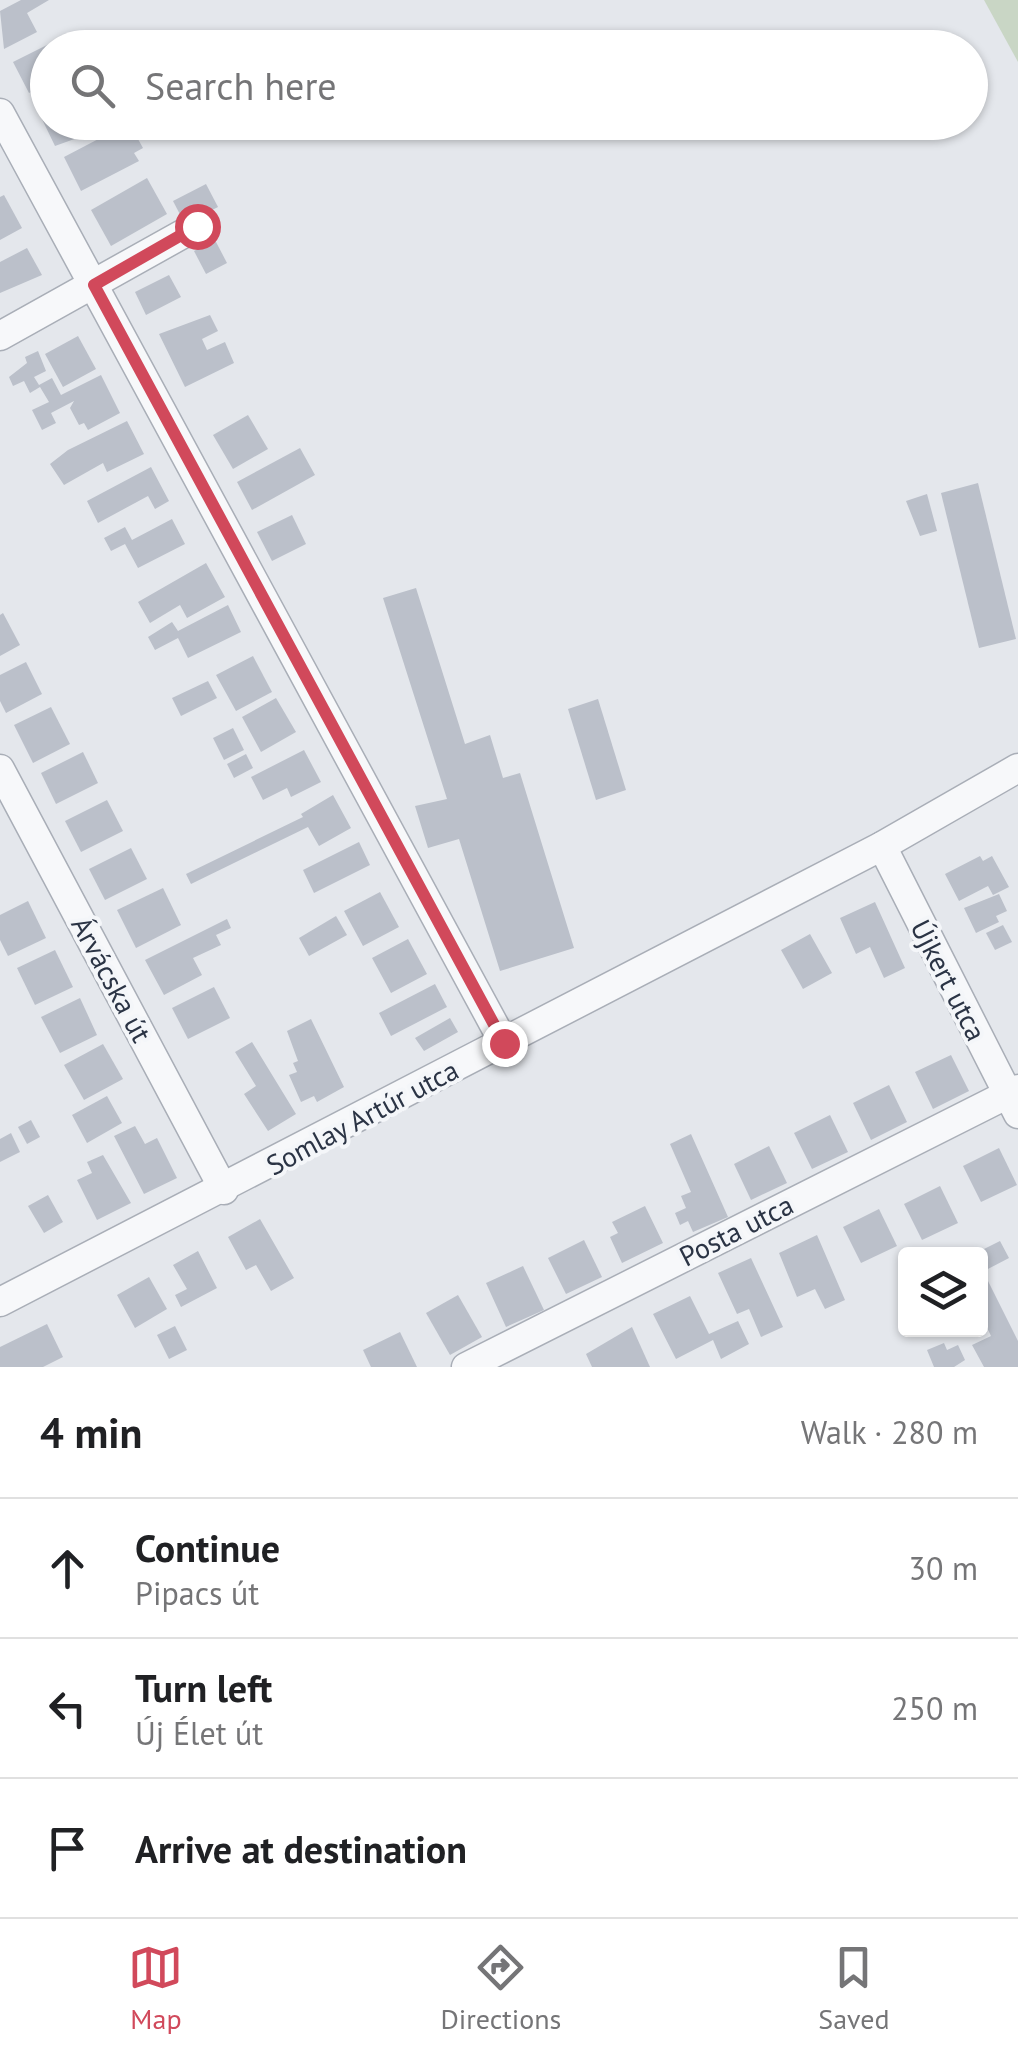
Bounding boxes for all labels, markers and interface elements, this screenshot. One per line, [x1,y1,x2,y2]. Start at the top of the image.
search box [30,30,988,140]
icon: search [65,58,120,113]
text: Search here [145,61,337,110]
route start [175,204,221,250]
street label: Árvácska út [63,910,161,1049]
street label: Újkert utca [903,913,995,1047]
route end [482,1021,528,1067]
street label: Somlay Artúr utca [260,1051,464,1183]
street label: Posta utca [673,1186,799,1274]
map controls [898,1247,988,1337]
button: layers [898,1247,988,1337]
text: 4 min [40,1405,142,1460]
text: Walk · 280 m [801,1411,978,1453]
text: Continue [135,1523,280,1572]
icon: ahead [40,1541,95,1596]
text: 30 m [909,1547,978,1589]
text: Pipacs út [135,1572,259,1614]
text: Turn left [135,1663,272,1712]
icon: left [40,1681,95,1736]
text: 250 m [891,1687,978,1729]
text: Új Élet út [135,1712,263,1754]
icon: arrive [40,1821,95,1876]
text: Arrive at destination [135,1824,467,1873]
tab: Map [128,1940,183,2037]
tab: Directions [440,1940,561,2037]
tab: Saved [818,1940,890,2037]

